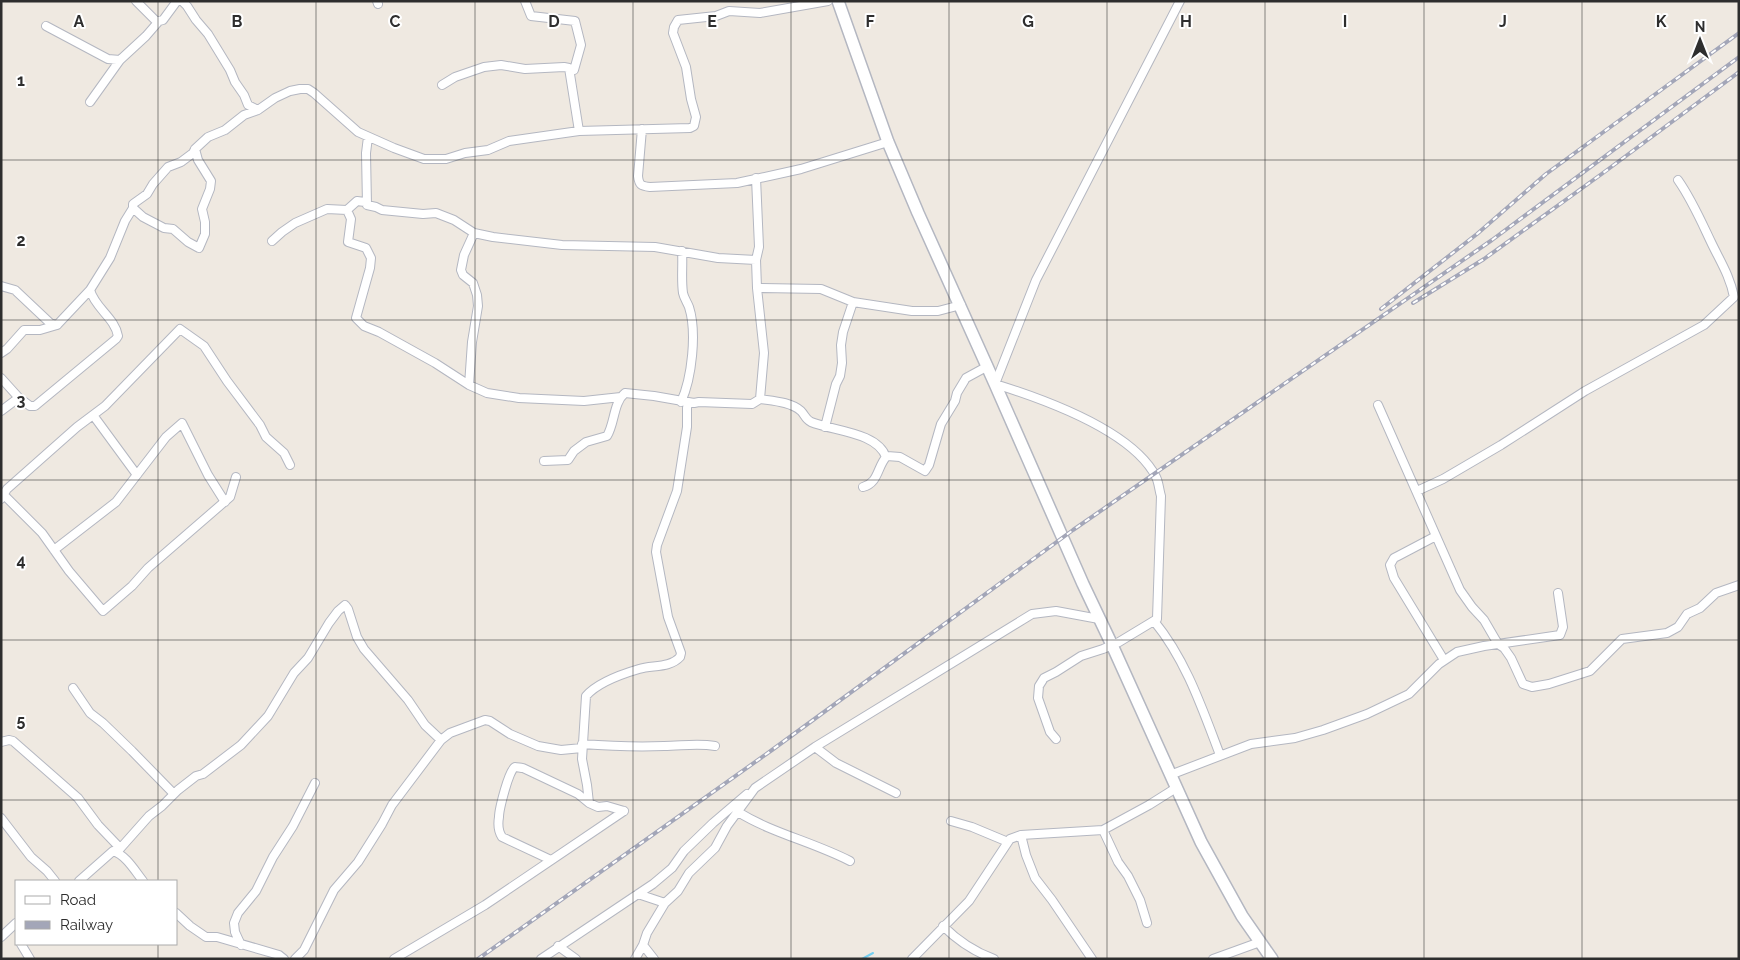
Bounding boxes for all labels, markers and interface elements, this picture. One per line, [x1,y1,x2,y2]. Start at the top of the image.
text: A [74,12,85,31]
text: B [232,12,243,31]
text: C [390,12,401,31]
text: D [548,12,560,31]
text: E [707,12,717,31]
text: F [865,12,875,31]
text: G [1022,12,1034,31]
text: H [1180,12,1192,31]
text: I [1343,12,1347,31]
text: J [1499,12,1507,31]
text: K [1656,12,1667,31]
north arrow [1675,15,1725,65]
text: N [1695,19,1705,35]
text: 1 [17,71,25,90]
text: 2 [16,231,26,250]
text: 3 [17,391,26,410]
text: 4 [16,551,26,570]
text: 5 [17,711,26,730]
legend [15,880,178,945]
text: Road [60,891,96,909]
text: Railway [60,916,113,934]

